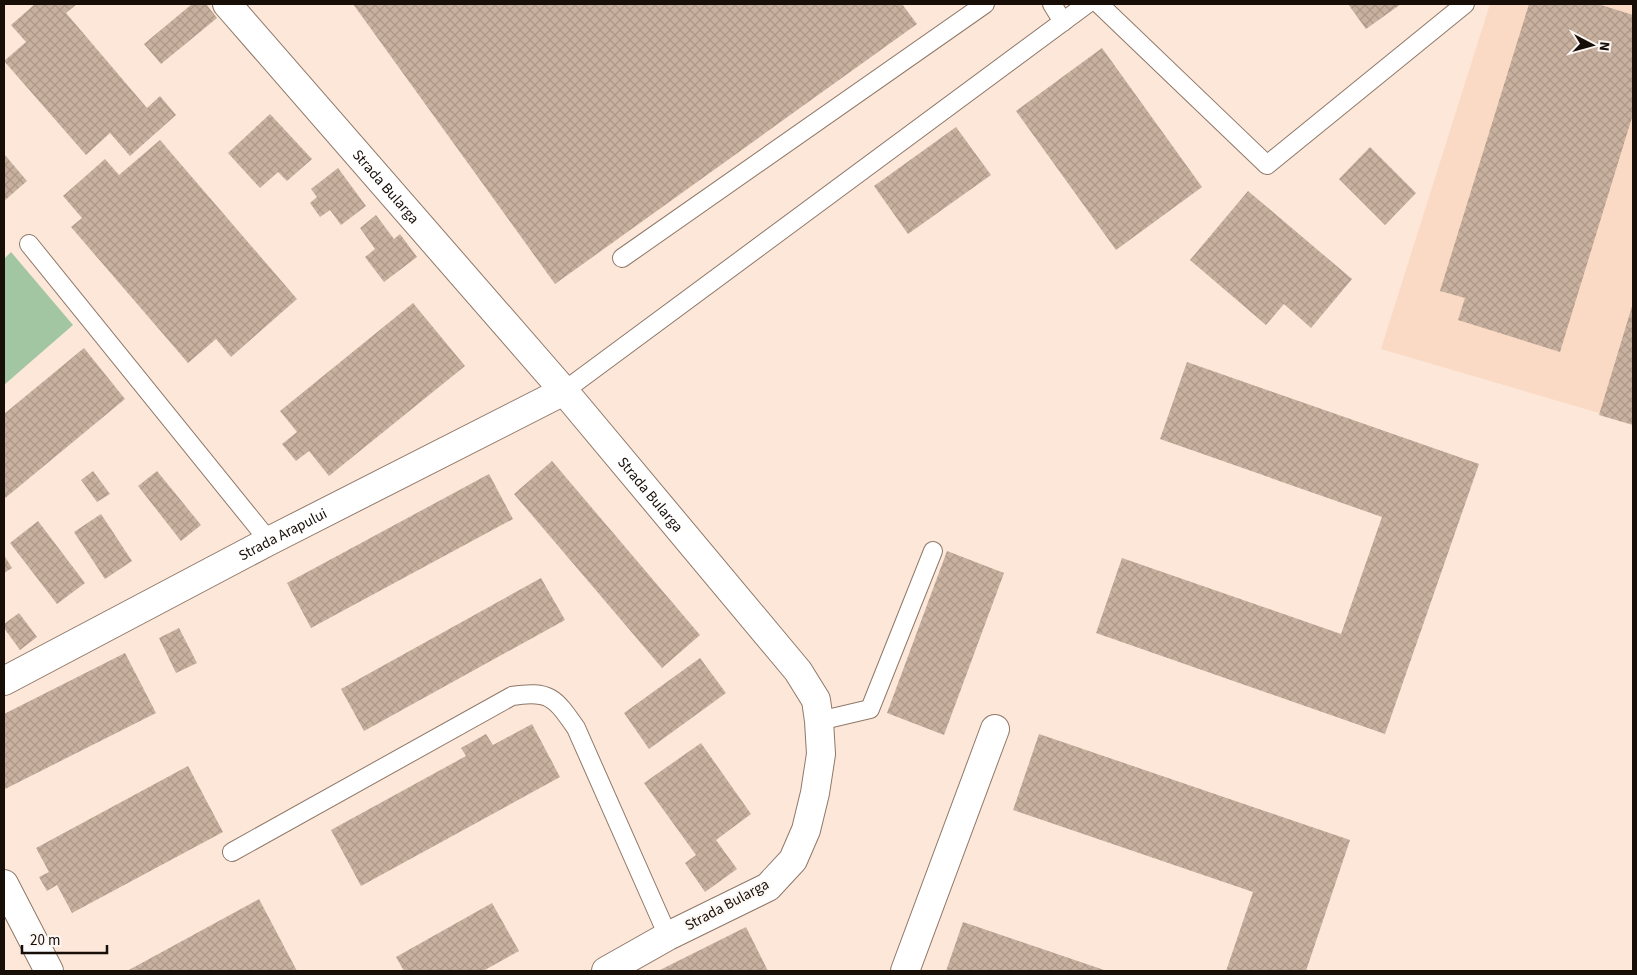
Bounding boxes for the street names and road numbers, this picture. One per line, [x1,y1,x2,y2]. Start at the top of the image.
street label: Strada Bularga [348,145,424,228]
street label: Strada Bularga [613,452,688,537]
street label: Strada Arapului [235,503,331,566]
street label: Strada Bularga [681,874,773,936]

